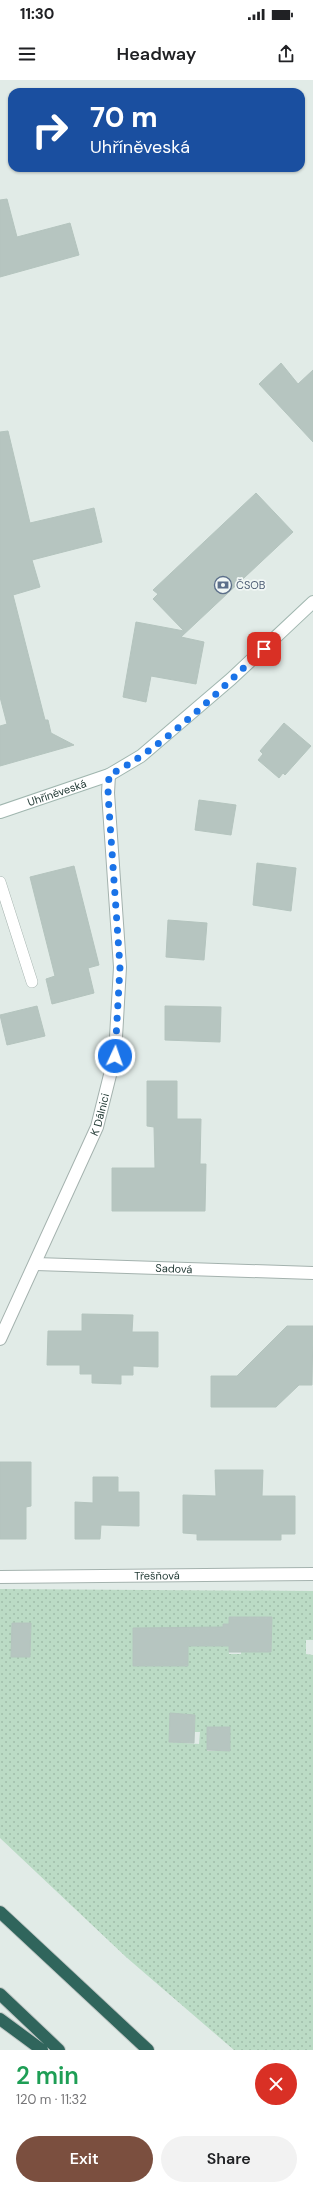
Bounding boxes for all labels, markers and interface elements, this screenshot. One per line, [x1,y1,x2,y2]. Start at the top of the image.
text: 11:30 [20,4,54,24]
text: Headway [117,42,196,66]
icon: menu [16,43,38,65]
icon: share [275,43,297,65]
text: 70 m [90,99,158,136]
icon: right [24,104,76,156]
text: Uhříněveská [90,135,190,159]
bank icon: ČSOB [213,575,233,595]
place label: ČSOB [236,578,266,592]
pin [247,632,281,666]
icon: arrive [253,638,275,660]
street label: Uhříněveská [26,776,88,809]
position arrow [94,1035,136,1077]
street label: K Dálnici [87,1092,112,1138]
street label: Sadová [155,1261,193,1276]
street label: Třešňová [134,1568,180,1583]
text: 2 min [16,2060,79,2091]
button: close [255,2063,297,2105]
text: 120 m · 11:32 [16,2091,87,2108]
button: Exit [16,2136,153,2182]
button: Share [161,2136,297,2182]

